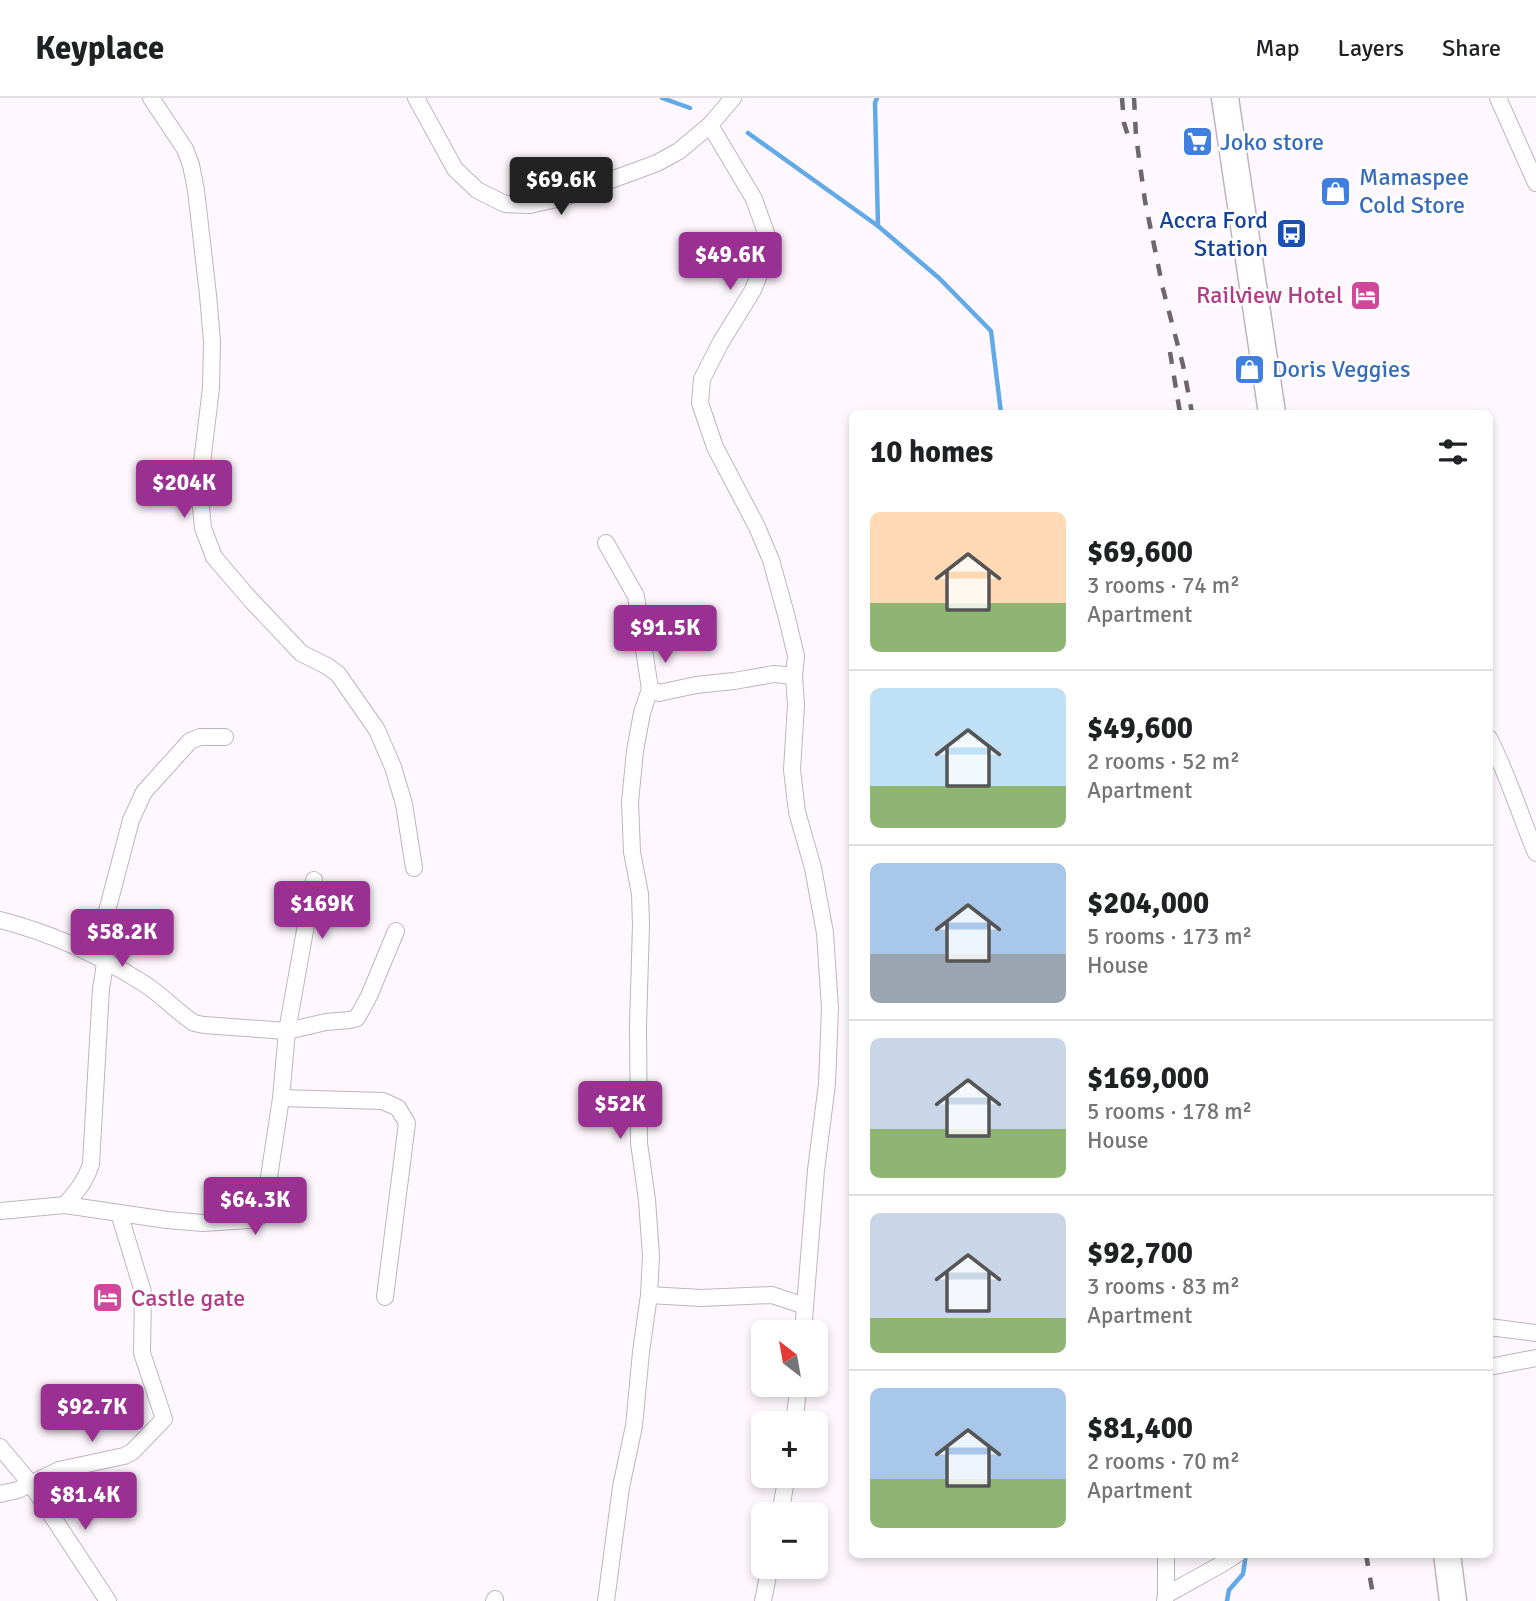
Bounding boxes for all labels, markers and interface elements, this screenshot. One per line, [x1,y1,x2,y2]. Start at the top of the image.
text: Keyplace [35,28,164,69]
text: Map [1255,33,1300,63]
text: Layers [1338,33,1404,63]
text: Share [1442,33,1501,63]
supermarket icon: Joko store [1180,125,1214,159]
place label: Joko store [1220,127,1324,157]
pin: $69.6K [504,158,618,217]
place label: Mamaspee Cold Store [1359,162,1469,220]
text: $69.6K [526,165,596,194]
shop icon: Mamaspee Cold Store [1319,174,1353,208]
place label: Accra Ford Station [1159,205,1268,263]
bus stop icon: Accra Ford Station [1274,217,1308,251]
pin: $49.6K [673,232,787,292]
text: $49.6K [695,240,765,269]
hotel icon: Railview Hotel [1349,278,1383,312]
place label: Railview Hotel [1196,280,1343,310]
shop icon: Doris Veggies [1232,352,1266,386]
place label: Doris Veggies [1272,354,1410,384]
icon: filters [1434,433,1472,471]
text: 10 homes [870,434,993,471]
pin: $204K [135,460,233,520]
text: $204K [152,468,216,497]
text: $69,600 [1087,534,1193,571]
icon: home [926,540,1010,624]
text: 3 rooms · 74 m² [1087,571,1240,600]
text: Apartment [1087,600,1192,629]
pin: $91.5K [608,606,722,665]
text: $91.5K [630,613,700,642]
text: $49,600 [1087,710,1193,747]
icon: home [926,716,1010,800]
text: 2 rooms · 52 m² [1087,747,1240,776]
text: Apartment [1087,776,1192,805]
pin: $169K [273,882,371,941]
text: $204,000 [1087,885,1209,922]
text: $169K [290,889,354,918]
icon: home [926,891,1010,975]
pin: $58.2K [65,910,179,969]
text: $58.2K [87,917,157,946]
text: 5 rooms · 173 m² [1087,922,1252,951]
text: House [1087,951,1149,980]
text: $169,000 [1087,1060,1209,1097]
icon: home [926,1066,1010,1150]
pin: $52K [579,1082,661,1141]
text: $52K [594,1089,646,1118]
text: 5 rooms · 178 m² [1087,1097,1252,1126]
text: House [1087,1126,1149,1155]
pin: $64.3K [198,1178,312,1237]
text: $64.3K [220,1185,290,1214]
text: $92,700 [1087,1235,1193,1272]
icon: home [926,1241,1010,1325]
text: 3 rooms · 83 m² [1087,1272,1240,1301]
hotel icon: Castle gate [91,1281,125,1315]
place label: Castle gate [131,1283,245,1313]
text: Apartment [1087,1301,1192,1330]
north arrow [751,1320,828,1396]
map controls [751,1320,828,1579]
pin: $92.7K [35,1384,149,1444]
text: $92.7K [57,1392,127,1421]
text: $81,400 [1087,1410,1193,1447]
button: + [751,1411,828,1488]
icon: home [926,1416,1010,1500]
text: 2 rooms · 70 m² [1087,1447,1240,1476]
pin: $81.4K [28,1472,142,1532]
text: Apartment [1087,1476,1192,1505]
text: $81.4K [50,1480,120,1509]
button: − [751,1502,828,1579]

